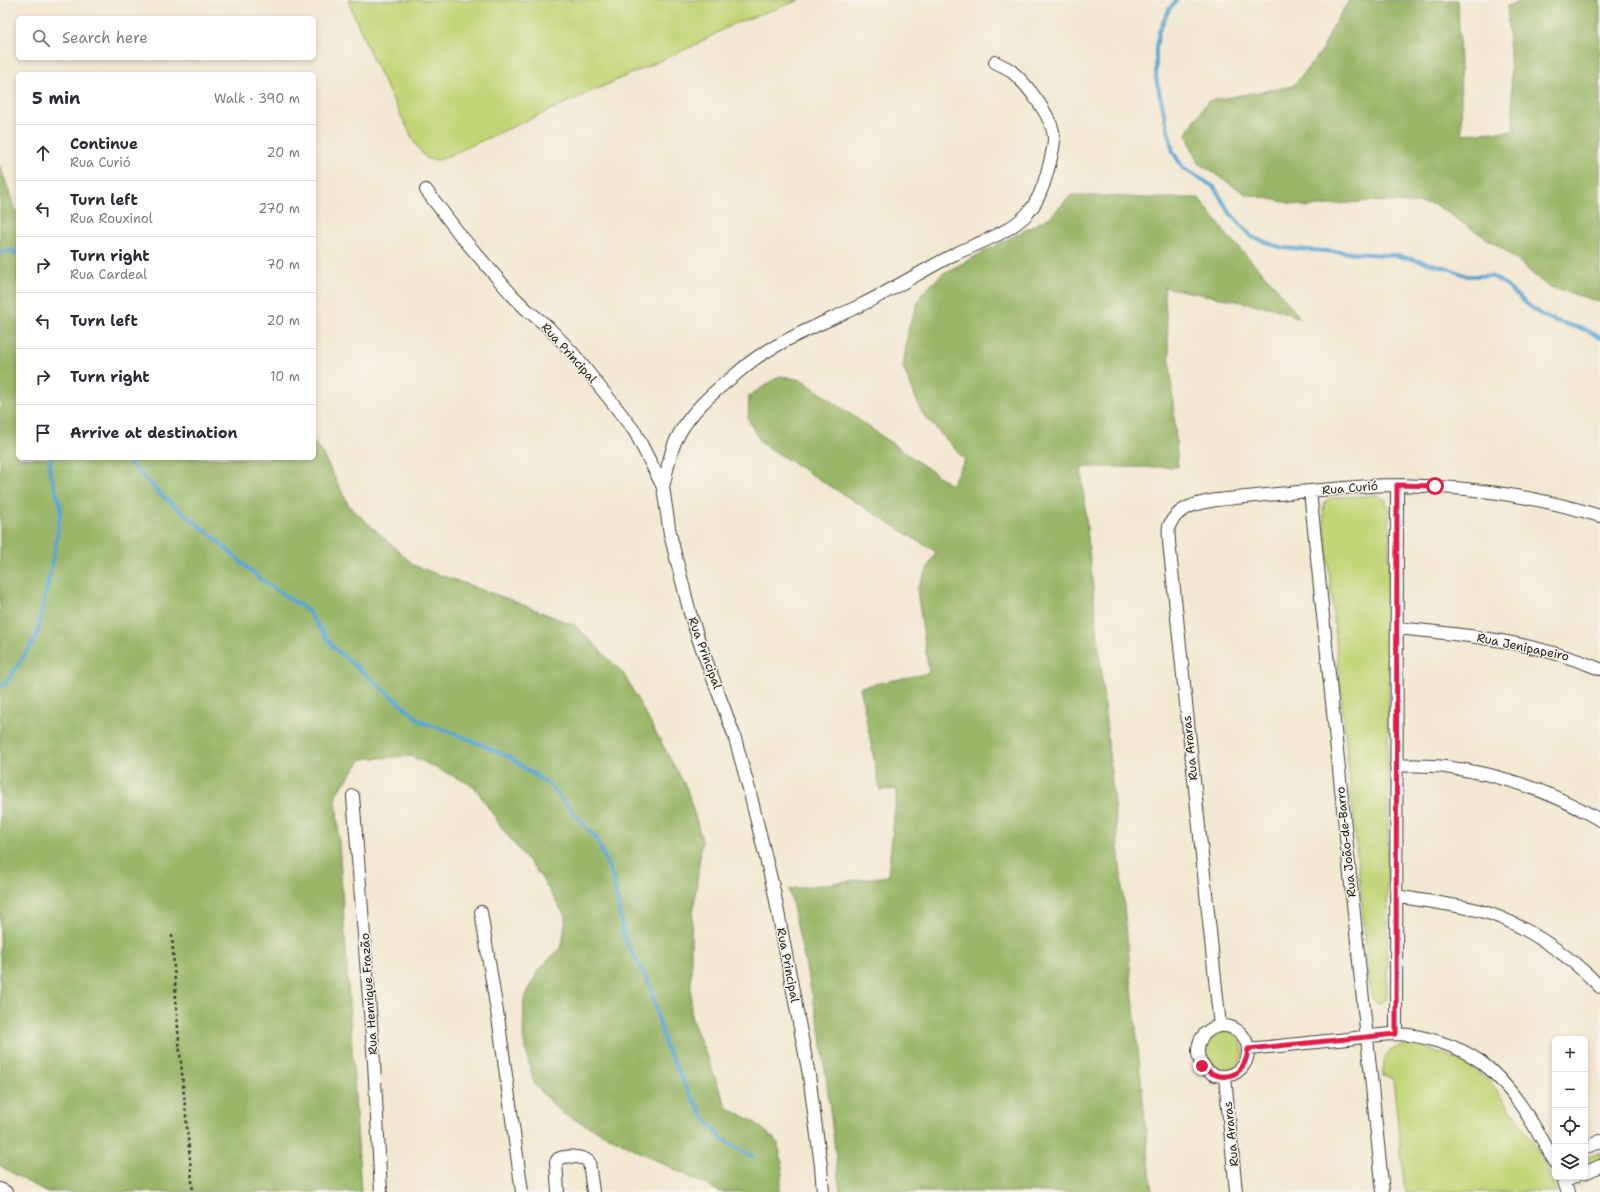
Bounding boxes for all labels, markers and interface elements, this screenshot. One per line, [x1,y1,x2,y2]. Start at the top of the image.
search box [16,16,316,60]
icon: search [30,27,52,49]
text: Search here [62,28,148,48]
text: 5 min [32,87,80,109]
text: Walk · 390 m [214,90,300,107]
text: Continue [70,134,138,154]
icon: ahead [32,142,54,164]
text: 20 m [267,144,300,161]
text: Rua Curió [70,154,131,171]
text: Turn left [70,190,138,210]
icon: left [32,198,54,220]
text: 270 m [258,200,300,217]
text: Rua Rouxinol [70,210,153,227]
text: Turn right [70,246,150,266]
icon: right [32,254,54,276]
text: 70 m [266,256,300,273]
text: Rua Cardeal [70,266,147,283]
icon: left [32,310,54,332]
text: Turn left [70,311,138,331]
text: 20 m [267,312,300,329]
street label: Rua Principal [538,319,601,387]
icon: right [32,366,54,388]
text: Turn right [70,367,150,387]
text: 10 m [270,368,300,385]
icon: arrive [32,422,54,444]
text: Arrive at destination [70,423,238,443]
route start [1426,477,1444,495]
street label: Rua Curió [1321,478,1379,498]
street label: Rua Principal [685,615,726,692]
street label: Rua Jenipapeiro [1475,629,1571,665]
street label: Rua Araras [1179,715,1201,781]
street label: Rua João-de-Barro [1332,786,1360,898]
street label: Rua Principal [773,926,803,1004]
street label: Rua Henrique Frazão [357,933,381,1055]
map controls [1552,1036,1588,1180]
button: + [1552,1036,1588,1072]
route end [1193,1057,1211,1075]
button: − [1552,1072,1588,1108]
street label: Rua Araras [1220,1101,1242,1167]
button: locate [1552,1108,1588,1144]
button: layers [1552,1144,1588,1180]

